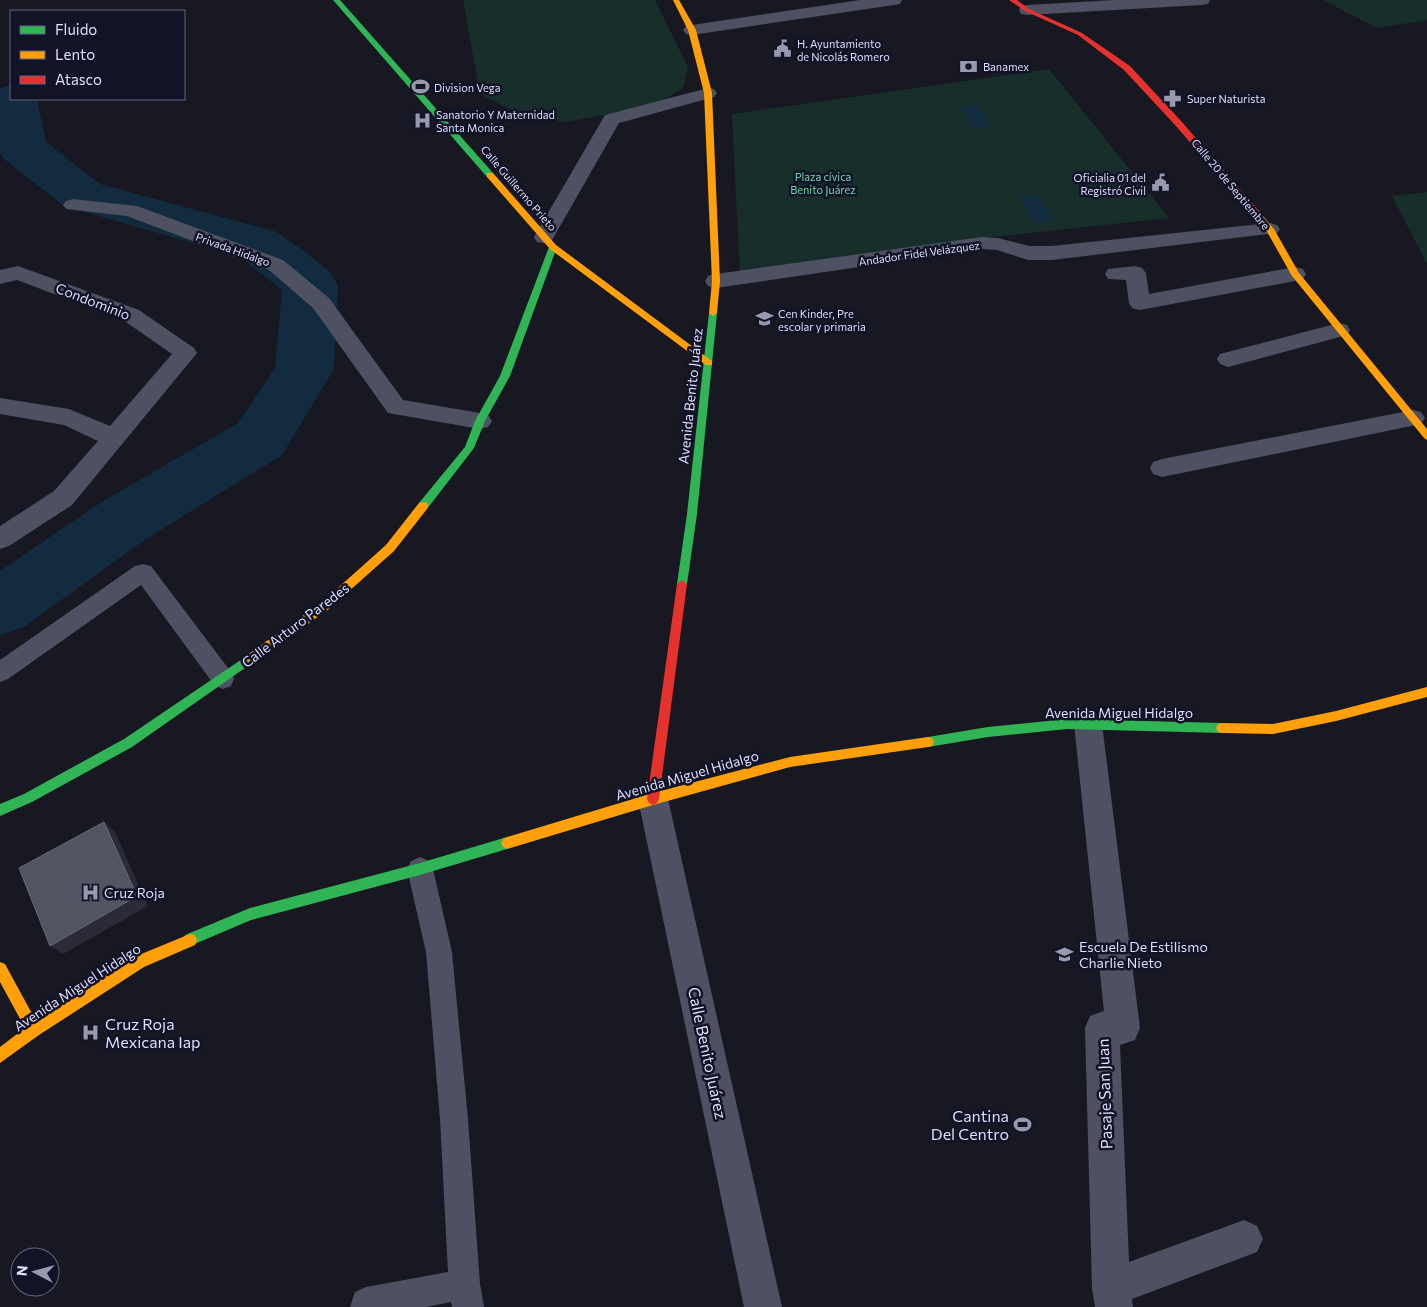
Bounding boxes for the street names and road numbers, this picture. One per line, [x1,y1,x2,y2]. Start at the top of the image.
street label: Calle 20 de Septiembre [1189,136,1273,232]
street label: Calle Guillermo Prieto [478,143,560,234]
street label: Privada Hidalgo [194,230,272,269]
street label: Andador Fidel Velázquez [858,238,981,268]
street label: Condominio [53,279,133,323]
street label: Avenida Benito Juárez [674,327,706,465]
street label: Calle Arturo Paredes [238,579,352,671]
street label: Avenida Miguel Hidalgo [1045,704,1193,721]
street label: Avenida Miguel Hidalgo [613,746,761,804]
street label: Avenida Miguel Hidalgo [10,940,144,1034]
street label: Calle Benito Juárez [685,985,731,1121]
street label: Pasaje San Juan [1093,1038,1115,1150]

